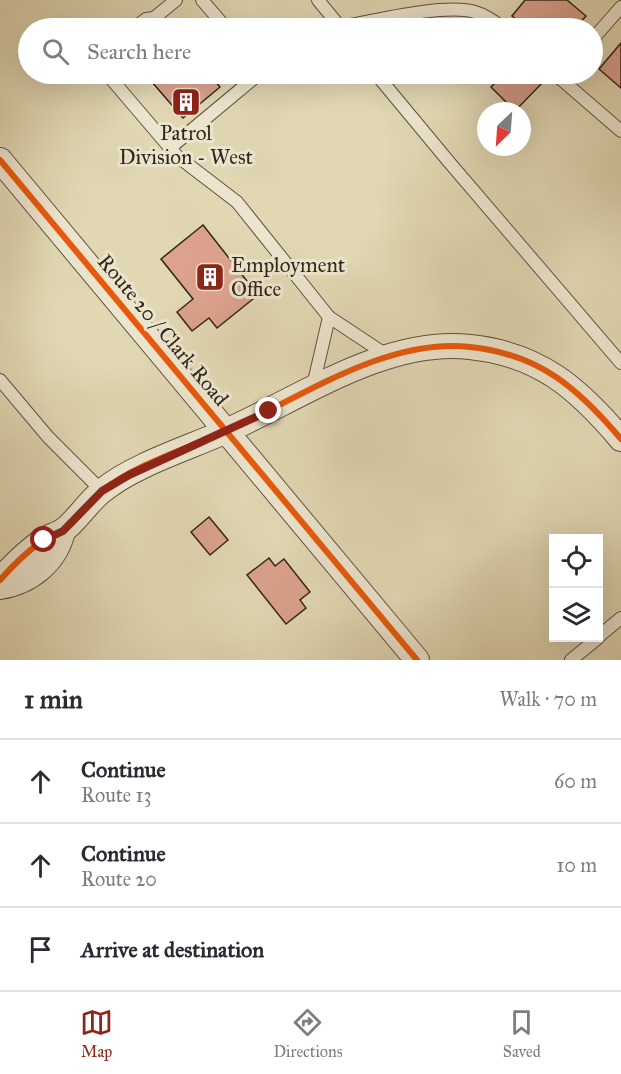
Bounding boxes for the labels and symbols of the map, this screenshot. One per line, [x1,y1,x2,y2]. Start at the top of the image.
building icon: Patrol Division - West [170,86,202,118]
north arrow [477,102,531,156]
place label: Patrol Division - West [119,120,254,170]
street label: Route 20 / Clark Road [92,249,234,412]
place label: Employment Office [231,252,346,302]
building icon: Employment Office [194,261,226,293]
route end [255,397,281,423]
route start [30,526,56,552]

